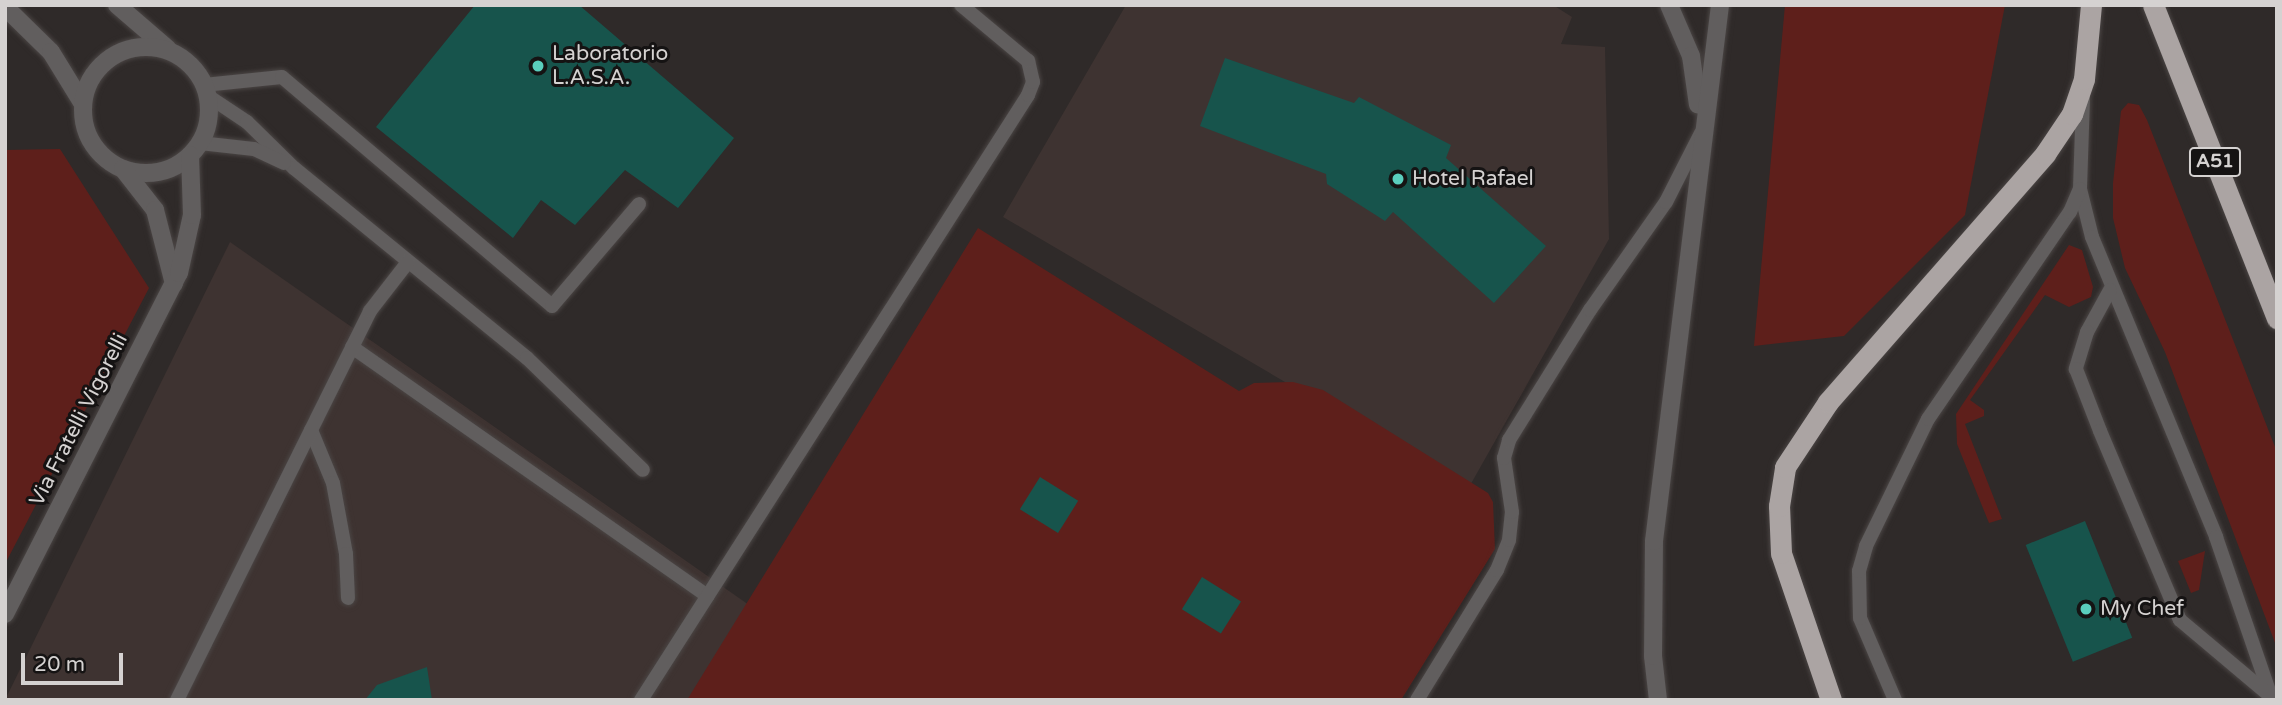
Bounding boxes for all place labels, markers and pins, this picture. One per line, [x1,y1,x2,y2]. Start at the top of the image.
place label: Laboratorio L.A.S.A. [552,41,668,91]
marker: Laboratorio L.A.S.A. [530,58,546,74]
place label: Hotel Rafael [1412,166,1534,192]
marker: Hotel Rafael [1390,171,1406,187]
place label: My Chef [2100,596,2184,622]
marker: My Chef [2078,601,2094,617]

